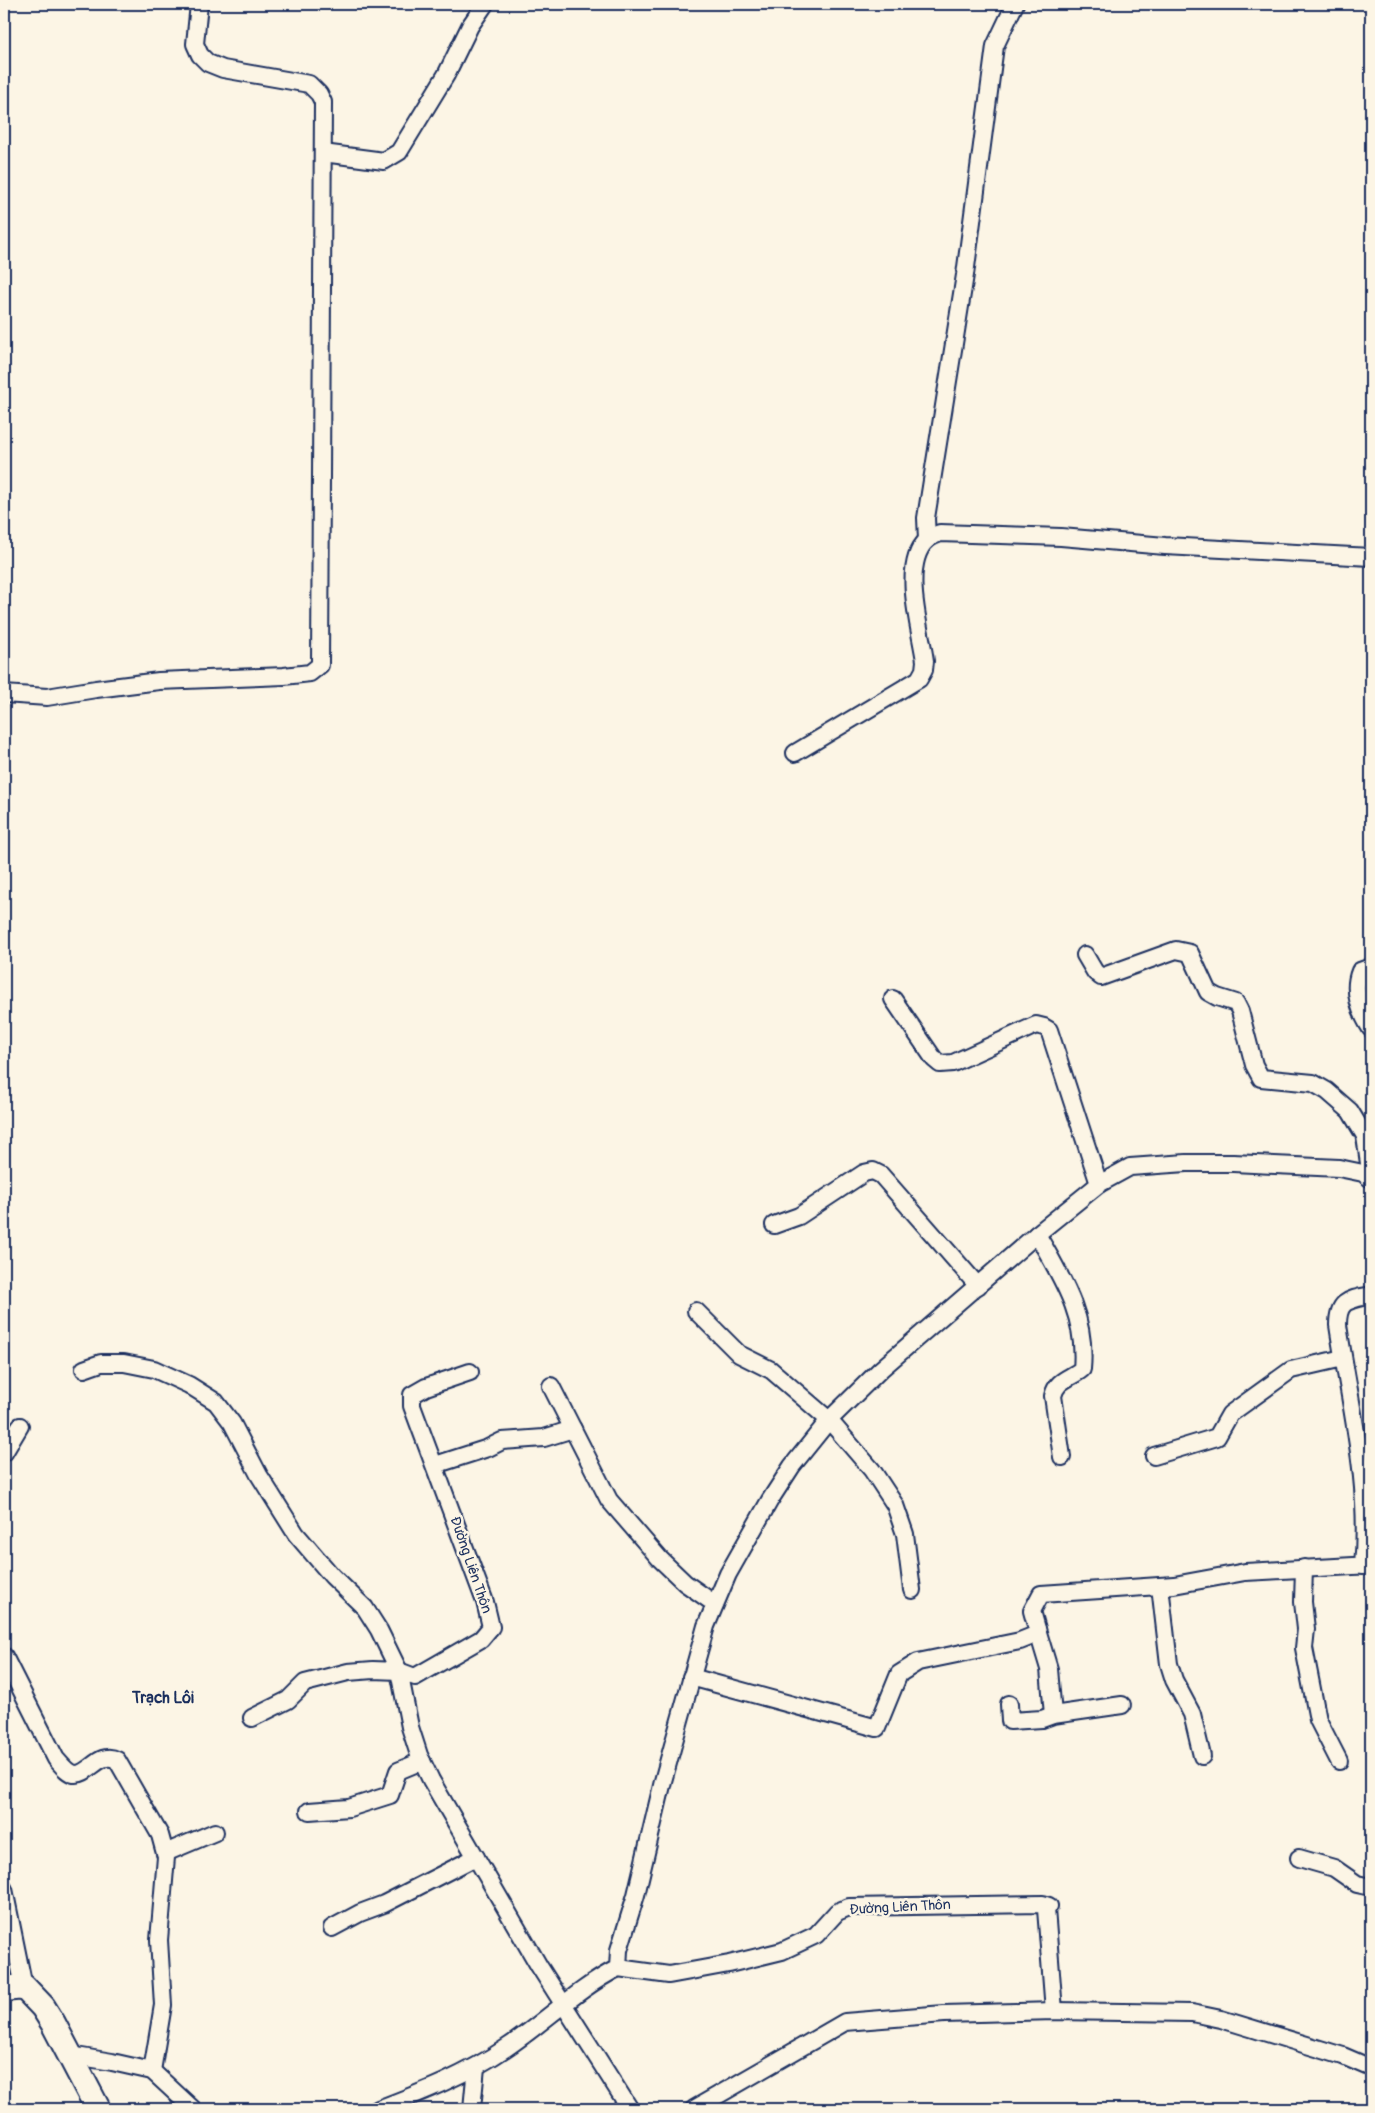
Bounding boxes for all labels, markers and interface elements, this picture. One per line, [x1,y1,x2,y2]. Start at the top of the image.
street label: Đường Liên Thôn [446,1514,496,1616]
district label: Trạch Lôi [131,1688,194,1708]
street label: Đường Liên Thôn [849,1896,951,1918]

